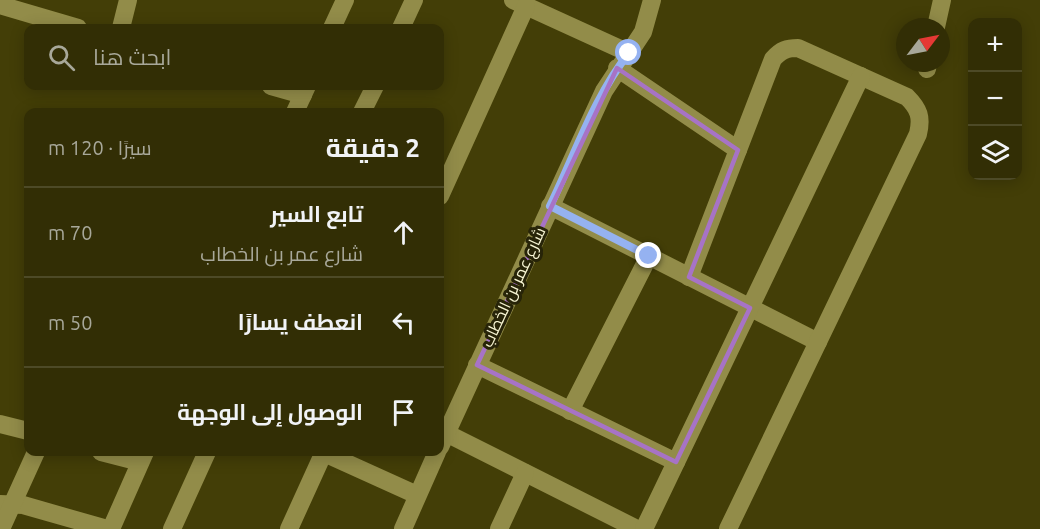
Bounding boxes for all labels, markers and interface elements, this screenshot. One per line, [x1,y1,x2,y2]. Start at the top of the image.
north arrow [896,18,950,72]
map controls [968,18,1022,180]
button: + [968,18,1022,72]
search box [24,24,444,90]
route start [615,39,641,65]
icon: search [45,41,78,74]
text: ابحث هنا [93,44,172,69]
button: − [968,72,1022,126]
button: layers [968,126,1022,180]
text: 2 دقيقة [326,133,420,162]
text: سيرًا · 120 m [48,136,152,159]
text: تابع السير [270,201,363,226]
icon: ahead [387,216,420,249]
text: 70 m [48,221,92,244]
street label: شارع عمر بن الخطاب [477,224,551,351]
text: شارع عمر بن الخطاب [200,242,363,265]
route end [635,242,661,268]
icon: left [387,306,420,339]
text: انعطف يسارًا [238,309,363,334]
text: 50 m [48,311,92,334]
icon: arrive [387,396,420,429]
text: الوصول إلى الوجهة [177,399,363,424]

